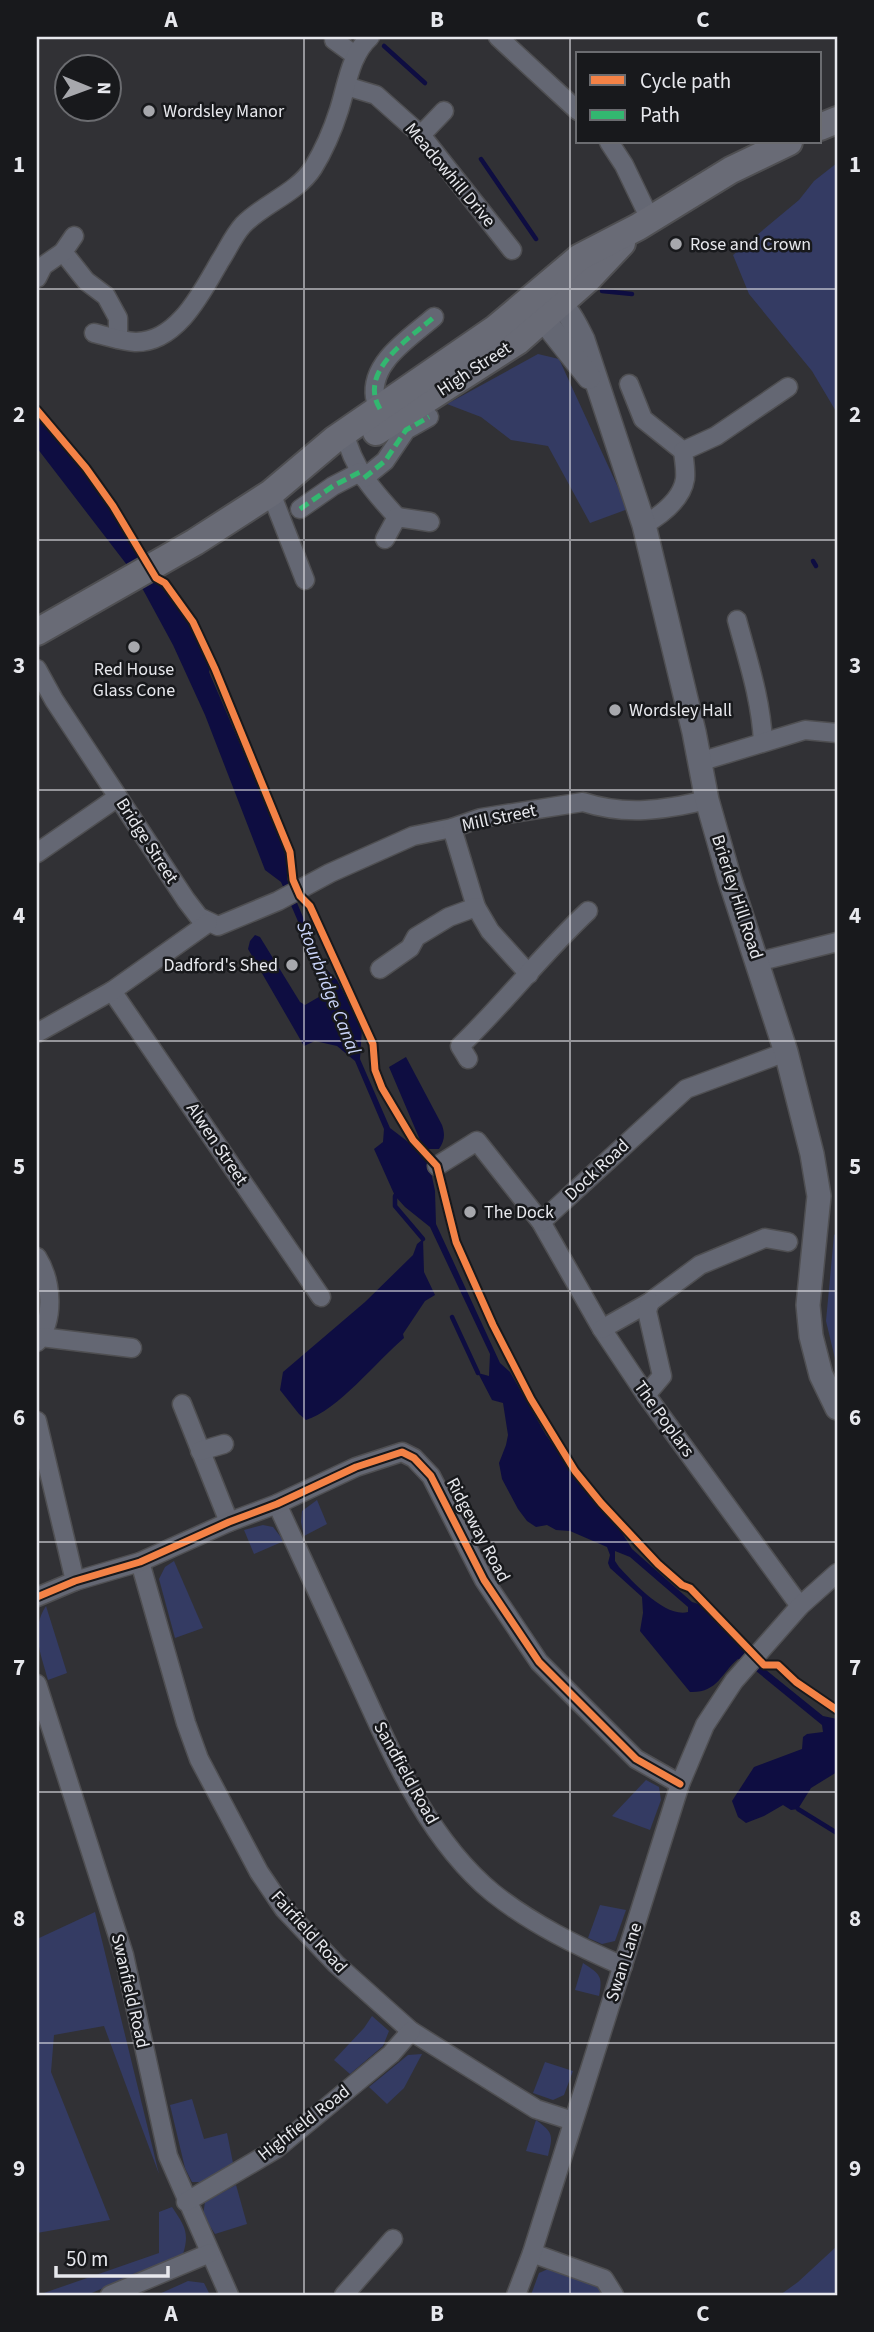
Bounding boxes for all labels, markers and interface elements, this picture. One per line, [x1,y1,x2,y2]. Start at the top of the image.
text: A [163,3,178,36]
text: B [430,3,444,36]
text: C [696,3,710,36]
north arrow [52,52,122,122]
legend [576,52,822,144]
text: Cycle path [640,66,731,96]
text: N [90,82,117,95]
place label: Wordsley Manor [163,99,285,124]
text: Path [640,100,680,130]
marker: Wordsley Manor [141,103,157,119]
street label: Meadowhill Drive [399,117,501,233]
text: 1 [13,148,25,181]
text: 1 [849,148,861,181]
place label: Rose and Crown [690,232,811,257]
marker: Rose and Crown [668,236,684,252]
street label: High Street [432,336,516,402]
text: 2 [13,398,25,431]
text: 2 [849,398,861,431]
marker: Red House Glass Cone [126,639,142,655]
text: 3 [13,649,25,682]
text: 3 [849,649,861,682]
place label: Red House Glass Cone [93,657,175,703]
place label: Wordsley Hall [629,698,732,723]
marker: Wordsley Hall [607,702,623,718]
street label: Bridge Street [110,793,184,889]
street label: Mill Street [460,798,538,838]
street label: Brierley Hill Road [705,831,769,963]
text: 4 [13,899,25,932]
text: 4 [849,899,861,932]
water label: Stourbridge Canal [289,917,367,1059]
place label: Dadford's Shed [163,953,278,978]
marker: Dadford's Shed [284,957,300,973]
street label: Alwen Street [180,1098,254,1190]
street label: Dock Road [559,1134,635,1206]
text: 5 [13,1150,25,1183]
text: 5 [849,1150,861,1183]
place label: The Dock [484,1200,554,1225]
marker: The Dock [462,1204,478,1220]
street label: The Poplars [628,1376,700,1462]
text: 6 [13,1401,25,1434]
text: 6 [849,1401,861,1434]
street label: Ridgeway Road [440,1473,516,1587]
text: 7 [13,1651,25,1684]
text: 7 [849,1651,861,1684]
street label: Sandfield Road [367,1717,445,1829]
street label: Fairfield Road [265,1885,353,1979]
text: 8 [13,1902,25,1935]
text: 8 [849,1902,861,1935]
street label: Swan Lane [600,1919,648,2005]
street label: Swanfield Road [105,1931,155,2051]
street label: Highfield Road [253,2079,355,2167]
text: 9 [13,2152,25,2185]
text: 9 [849,2152,861,2185]
scale bar [56,2234,168,2278]
text: 50 m [66,2244,108,2274]
text: A [163,2297,178,2330]
text: B [430,2297,444,2330]
text: C [696,2297,710,2330]

